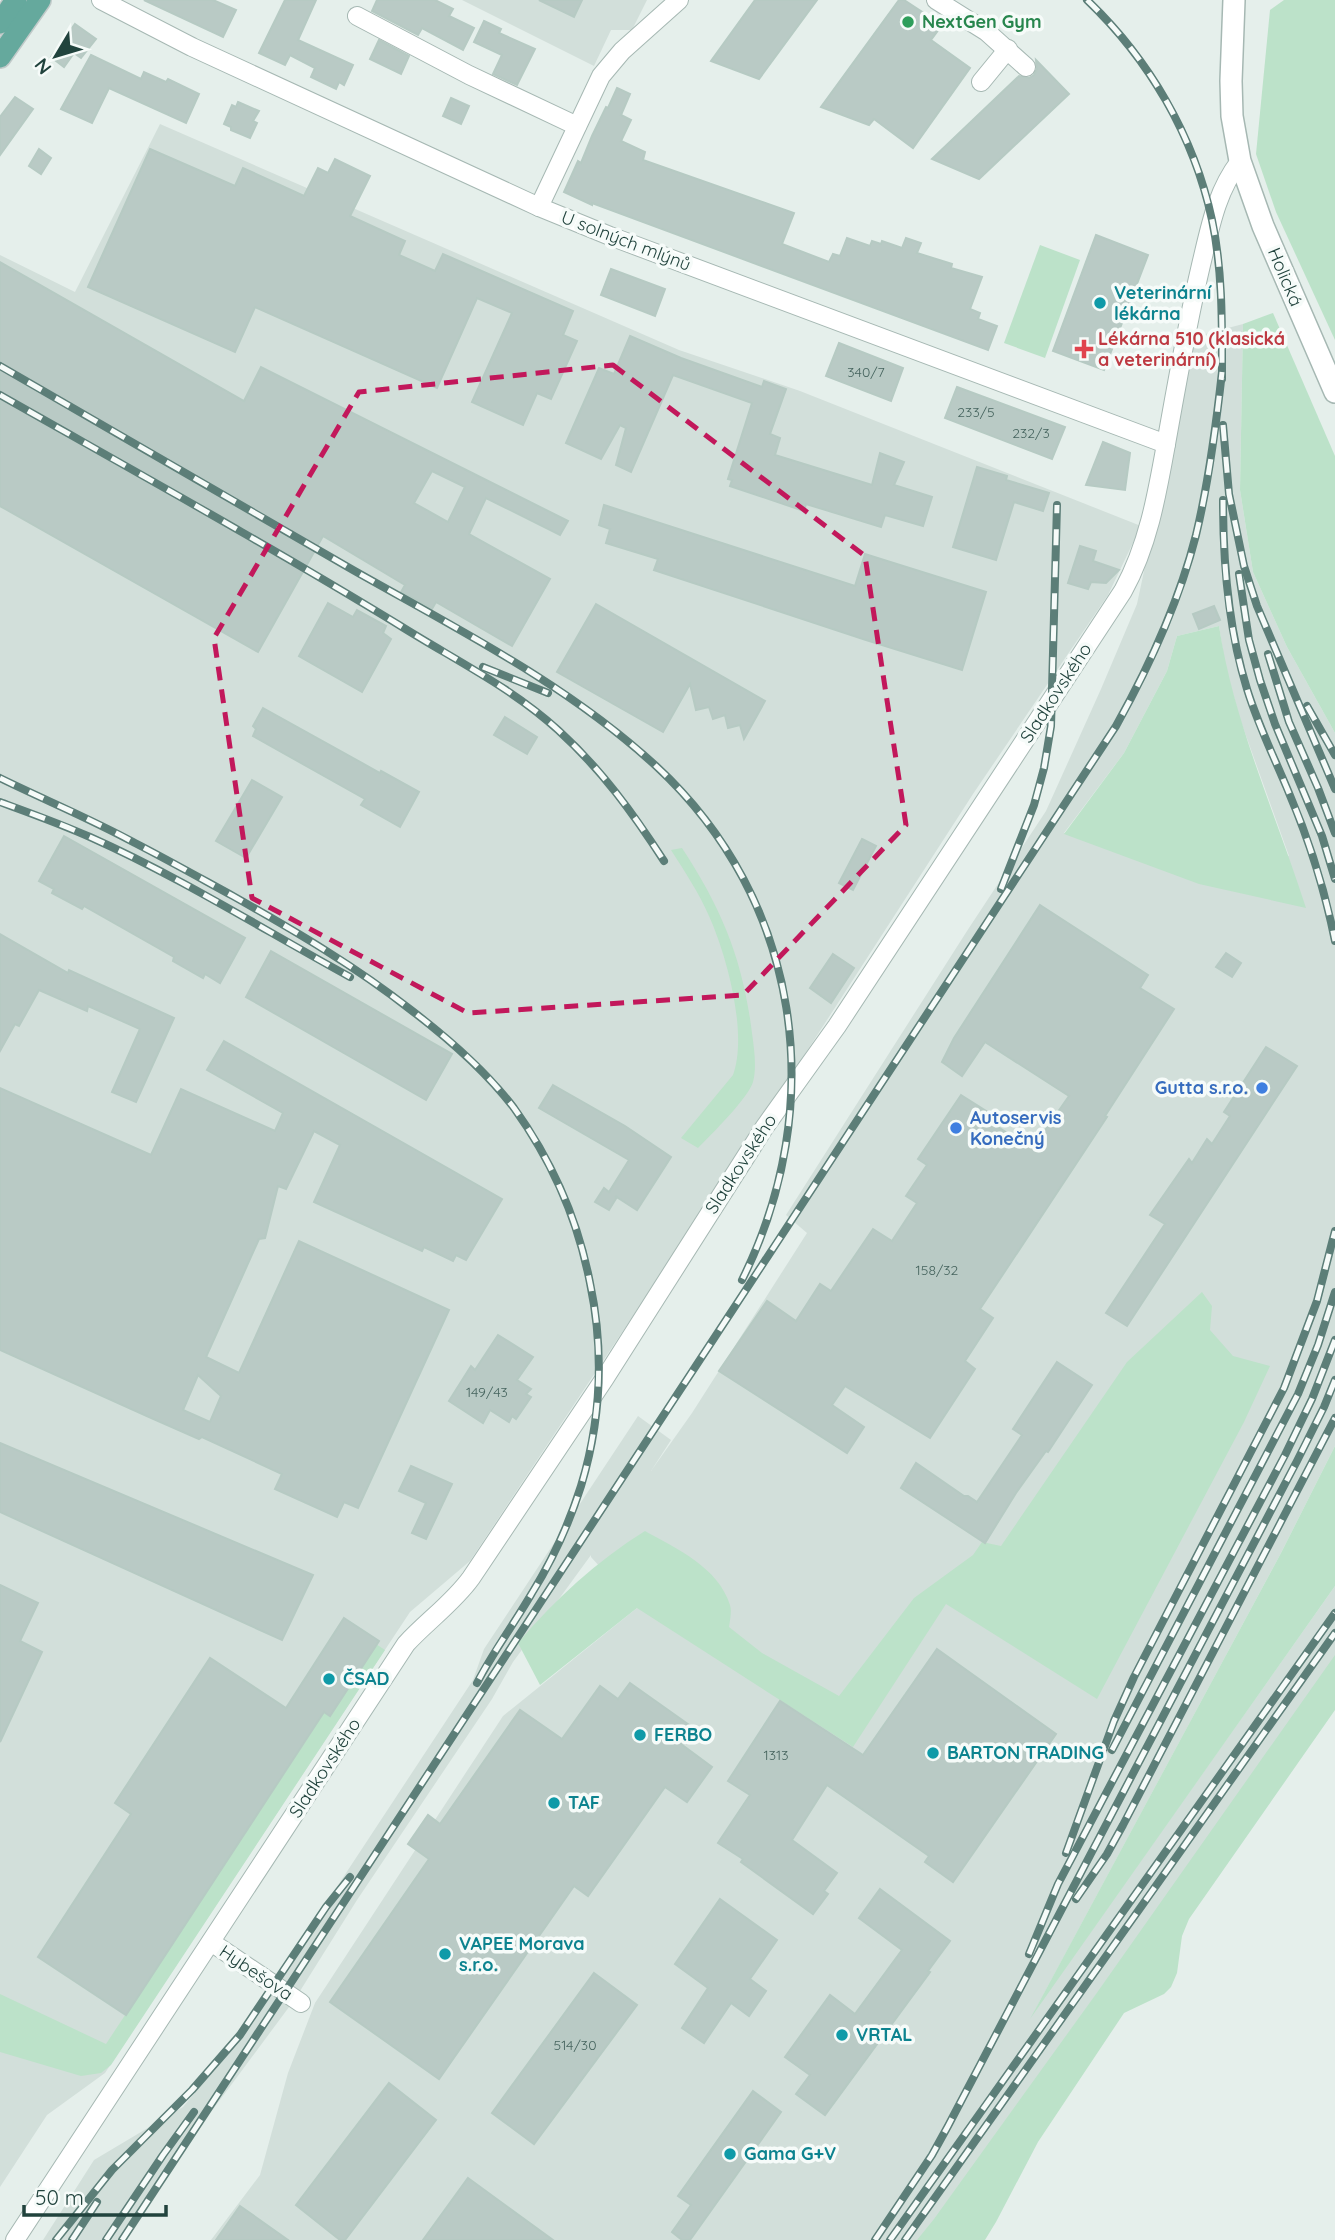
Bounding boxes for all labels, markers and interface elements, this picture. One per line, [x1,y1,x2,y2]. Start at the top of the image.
place label: NextGen Gym [922,10,1041,33]
marker: NextGen Gym [900,14,916,30]
north arrow [21,21,91,91]
text: N [29,54,56,79]
street label: U solných mlýnů [558,205,694,276]
street label: Holická [1263,244,1308,310]
place label: Veterinární lékárna [1114,281,1212,325]
marker: Veterinární lékárna [1092,295,1108,311]
place label: Lékárna 510 (klasická a veterinární) [1098,327,1285,371]
marker: Lékárna 510 (klasická a veterinární) [1076,341,1092,357]
house number: 340/7 [847,363,885,381]
house number: 233/5 [957,403,995,421]
house number: 232/3 [1012,424,1050,442]
street label: Sladkovského [1015,638,1096,747]
place label: Gutta s.r.o. [1155,1076,1248,1099]
marker: Gutta s.r.o. [1254,1080,1270,1096]
place label: Autoservis Konečný [970,1106,1062,1150]
street label: Sladkovského [700,1109,781,1218]
marker: Autoservis Konečný [948,1120,964,1136]
house number: 158/32 [916,1261,959,1279]
house number: 149/43 [466,1383,508,1401]
place label: ČSAD [343,1667,390,1690]
marker: ČSAD [321,1671,337,1687]
street label: Sladkovského [284,1713,365,1822]
place label: FERBO [654,1723,712,1746]
marker: FERBO [632,1727,648,1743]
place label: BARTON TRADING [947,1741,1104,1764]
marker: BARTON TRADING [925,1745,941,1761]
house number: 1313 [763,1746,789,1764]
place label: TAF [568,1791,600,1814]
marker: TAF [546,1795,562,1811]
place label: VAPEE Morava s.r.o. [459,1932,585,1976]
street label: Hybešova [215,1940,297,2006]
marker: VAPEE Morava s.r.o. [437,1946,453,1962]
place label: VRTAL [856,2023,912,2046]
marker: VRTAL [834,2027,850,2043]
house number: 514/30 [554,2036,596,2054]
place label: Gama G+V [744,2142,836,2165]
marker: Gama G+V [722,2146,738,2162]
scale bar [24,2174,166,2218]
text: 50 m [35,2184,84,2210]

